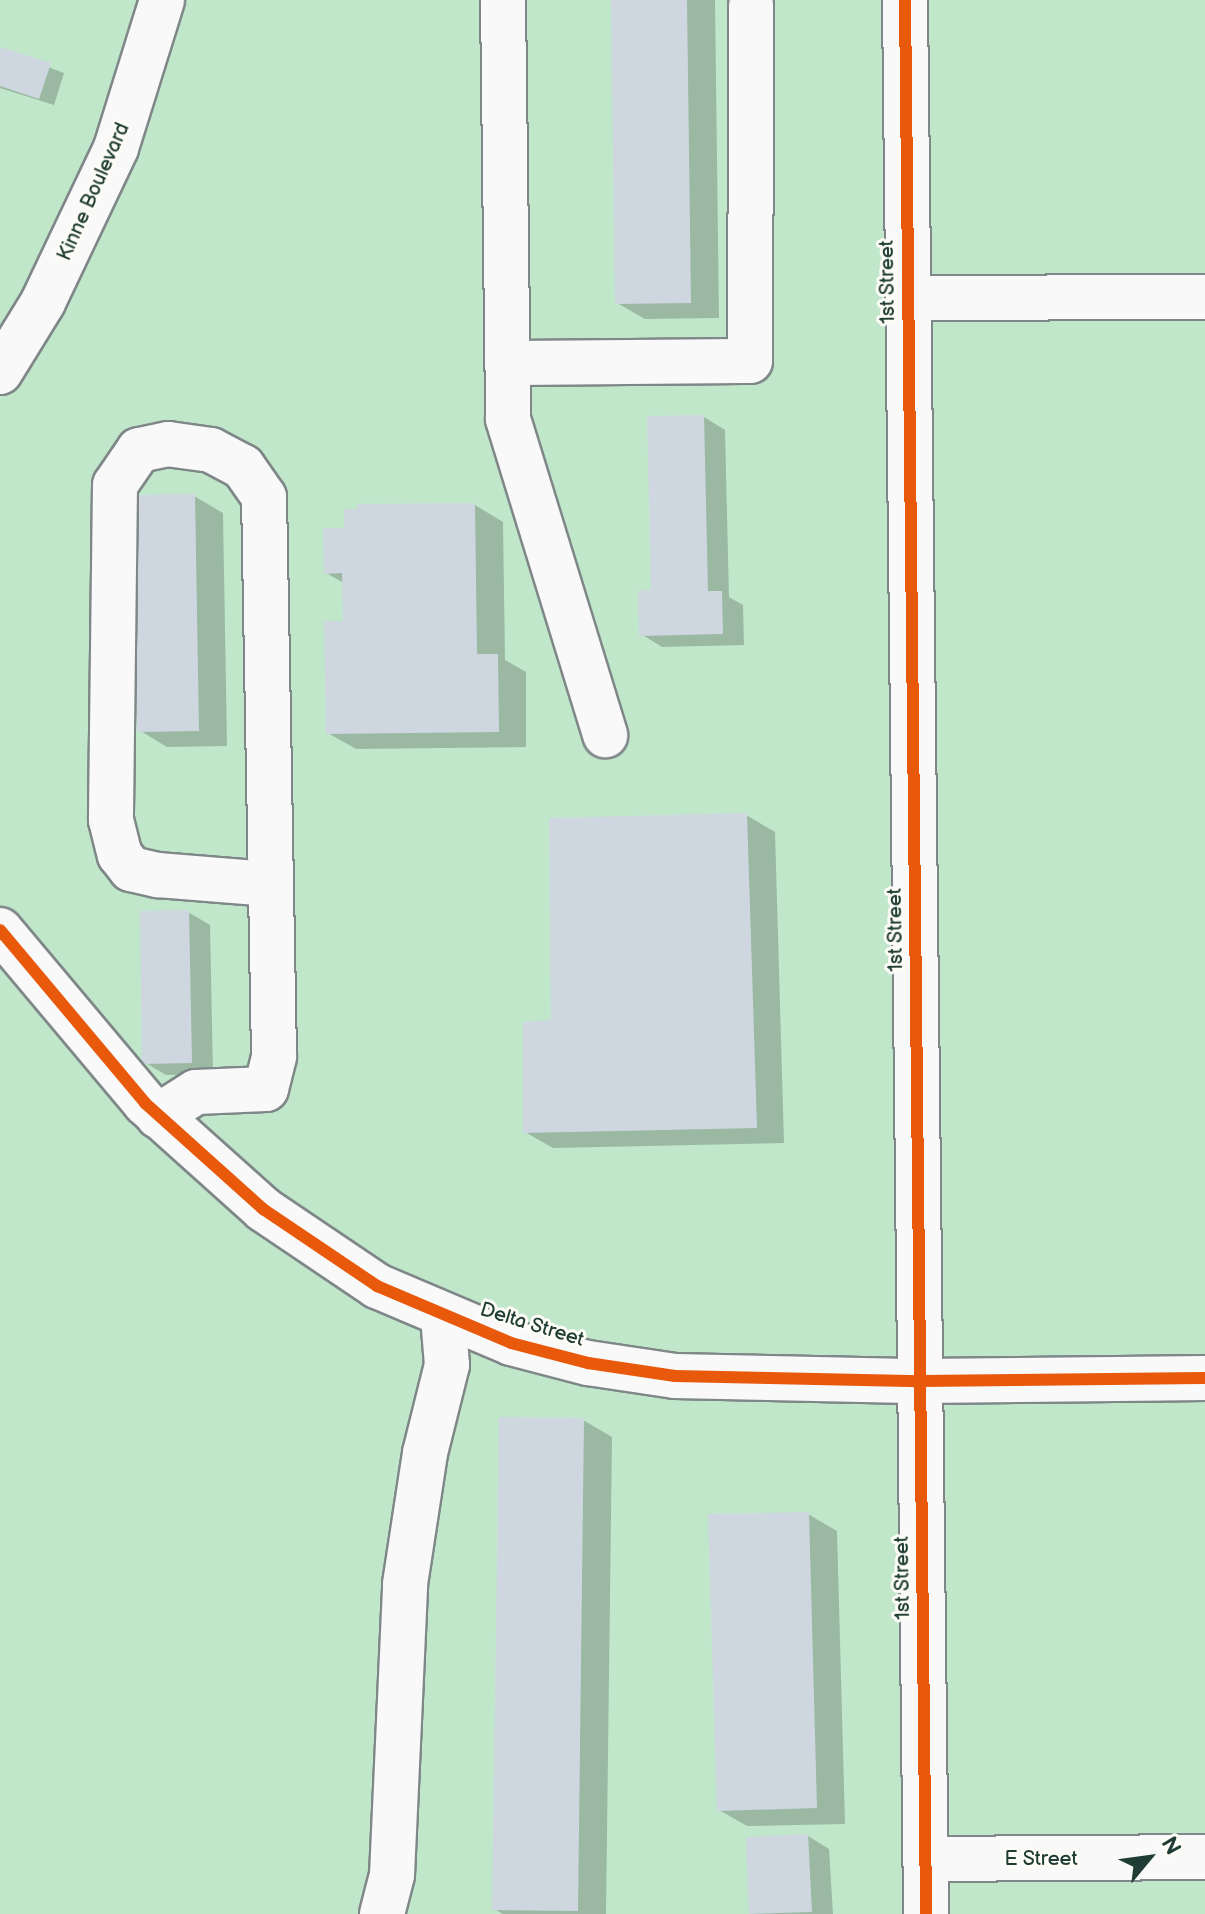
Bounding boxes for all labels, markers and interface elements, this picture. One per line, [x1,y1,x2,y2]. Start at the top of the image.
street label: Kinne Boulevard [53,119,135,265]
street label: 1st Street [875,240,901,324]
street label: 1st Street [883,888,909,972]
street label: Delta Street [477,1298,587,1352]
street label: 1st Street [890,1536,916,1620]
north arrow [1109,1818,1189,1898]
text: N [1155,1832,1186,1860]
street label: E Street [1004,1847,1078,1871]

